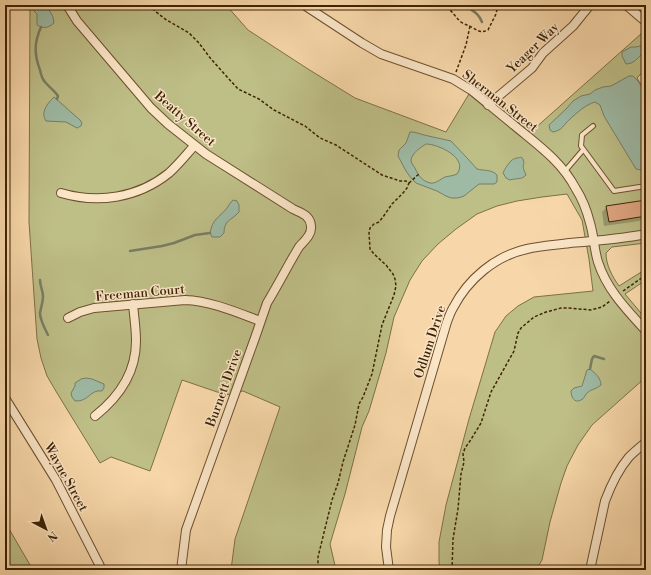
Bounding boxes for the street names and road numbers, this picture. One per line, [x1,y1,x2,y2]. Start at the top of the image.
street label: Yeager Way [503,19,563,77]
street label: Sherman Street [459,67,541,136]
street label: Beatty Street [150,87,219,150]
street label: Freeman Court [95,281,186,305]
street label: Odlum Drive [411,303,449,381]
street label: Burnett Drive [202,346,246,430]
street label: Wayne Street [40,439,92,514]

